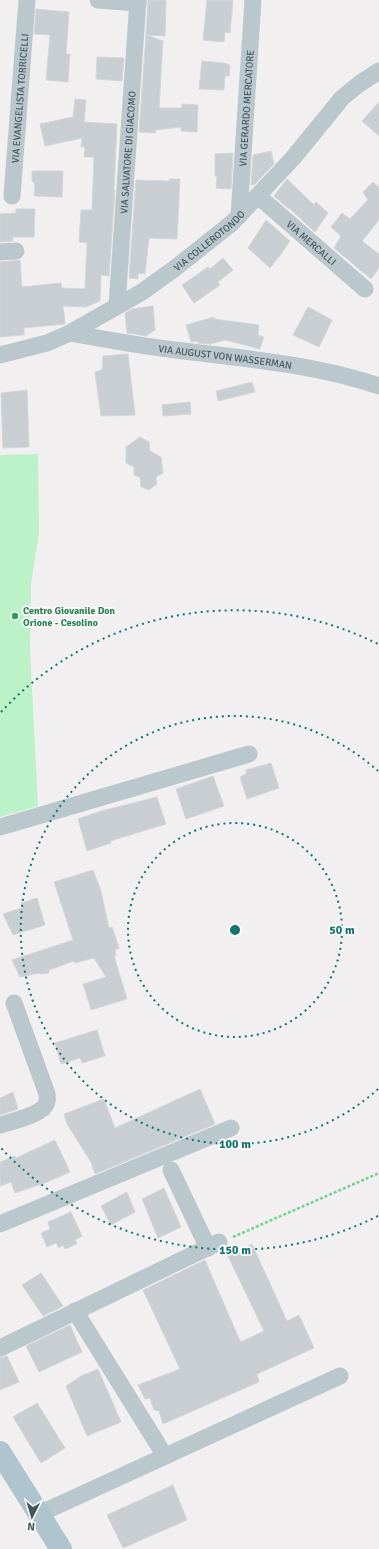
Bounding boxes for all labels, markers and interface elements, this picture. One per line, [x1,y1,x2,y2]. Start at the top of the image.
street label: VIA EVANGELISTA TORRICELLI [10,33,31,164]
street label: VIA GERARDO MERCATORE [237,49,257,167]
street label: VIA SALVATORE DI GIACOMO [118,90,139,214]
street label: VIA COLLEROTONDO [171,208,248,274]
street label: VIA MERCALLI [284,218,338,268]
street label: VIA AUGUST VON WASSERMAN [158,343,293,372]
place label: Centro Giovanile Don Orione - Cesolino [23,605,116,629]
marker: Centro Giovanile Don Orione - Cesolino [10,611,20,621]
centre of rings [228,923,242,937]
text: 50 m [329,923,355,938]
text: 100 m [219,1137,251,1152]
text: 150 m [219,1243,251,1258]
north arrow [12,1497,52,1537]
text: N [27,1520,36,1533]

